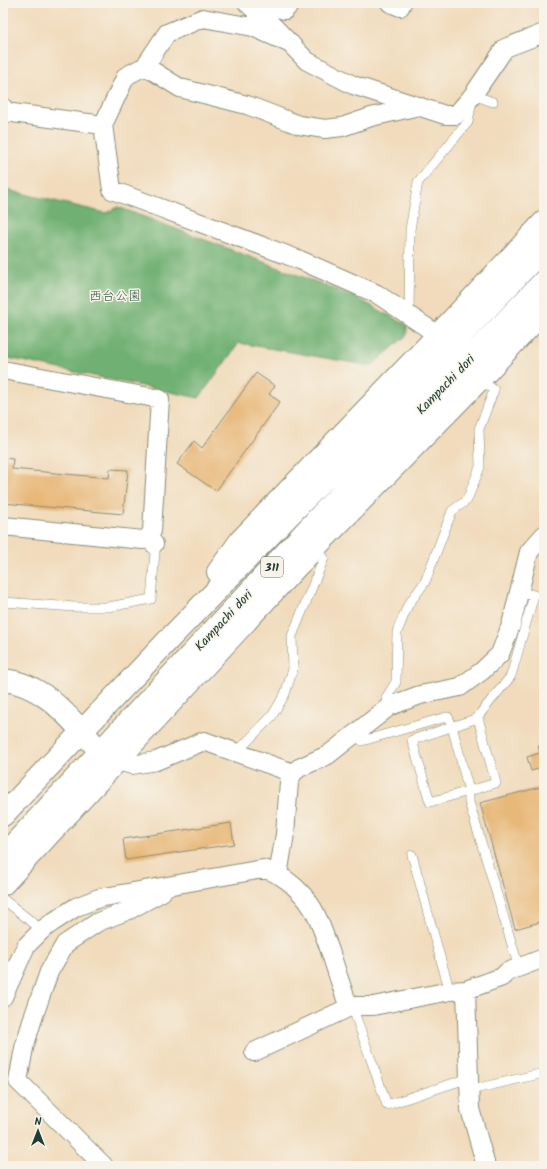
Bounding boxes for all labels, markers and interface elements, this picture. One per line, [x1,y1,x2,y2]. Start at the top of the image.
park label: 西台公園 [89,286,141,307]
street label: Kampachi dori [412,349,481,420]
road number: 311 [261,557,283,577]
street label: Kampachi dori [190,585,259,656]
north arrow [18,1111,58,1151]
text: N [35,1113,42,1131]

